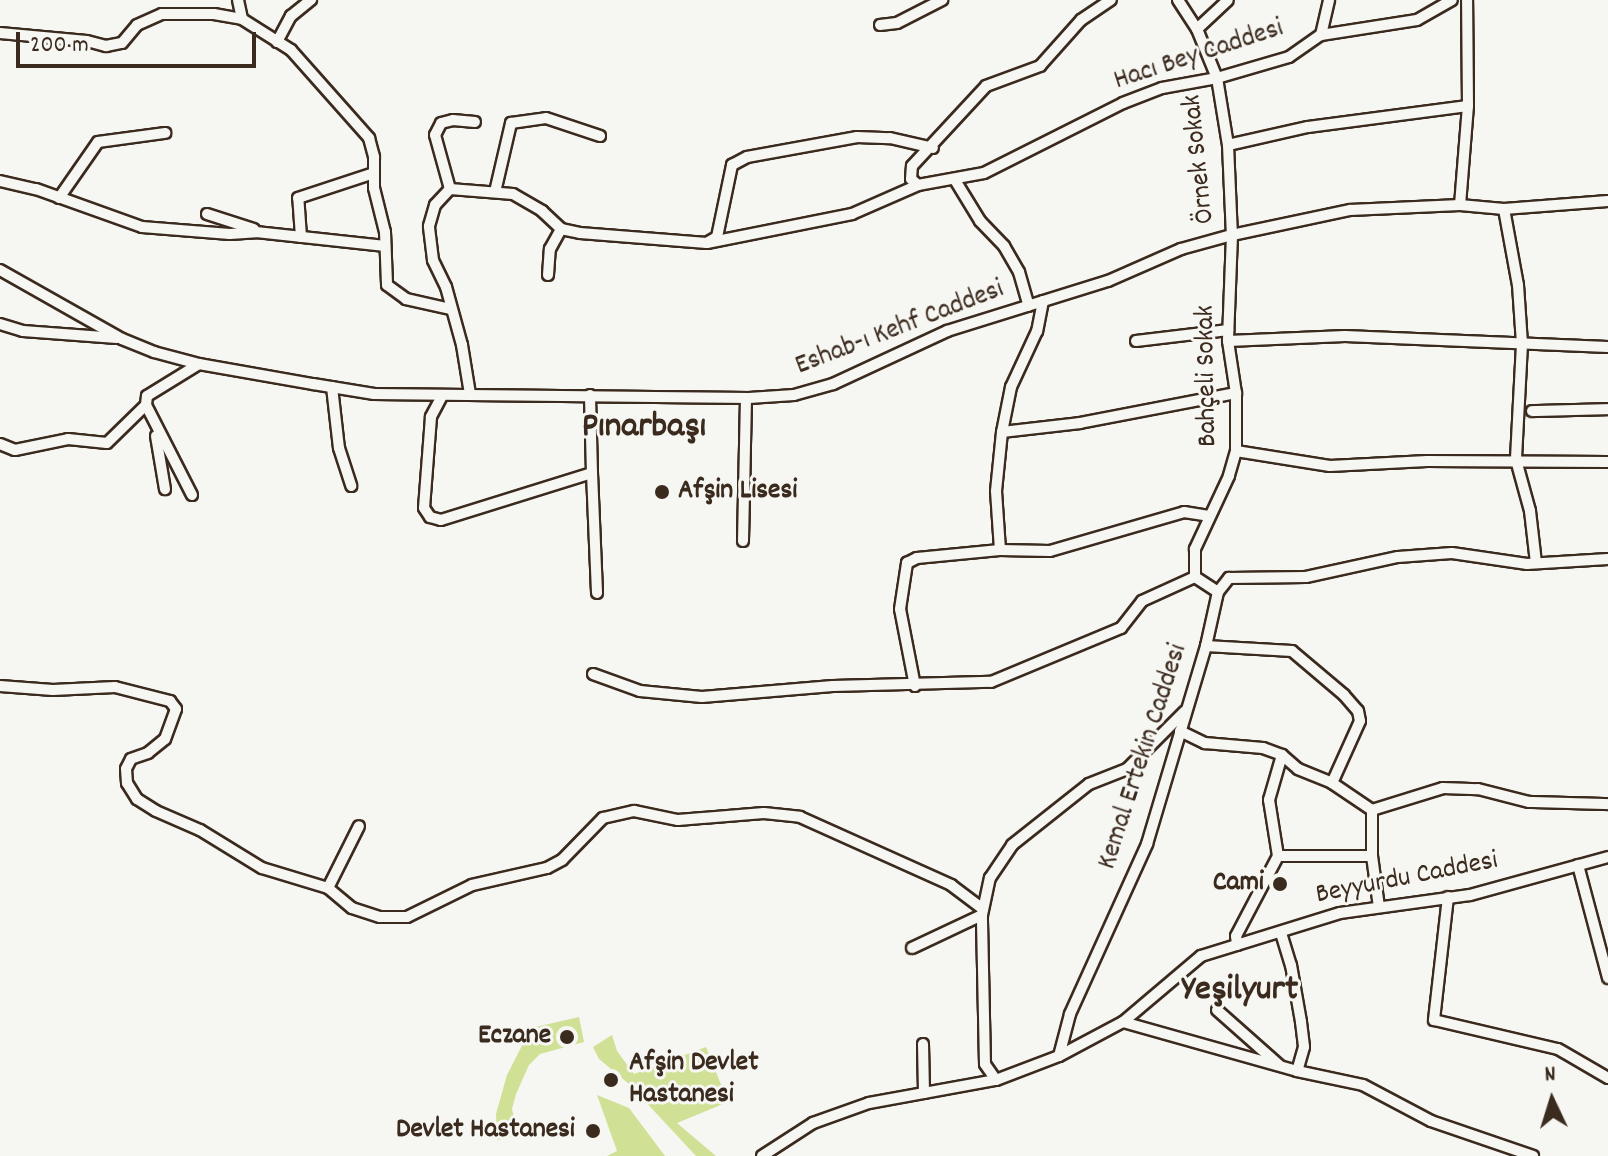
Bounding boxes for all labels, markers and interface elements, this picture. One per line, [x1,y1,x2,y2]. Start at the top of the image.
street label: Hacı Bey Caddesi [1110,13,1288,99]
scale bar [20,16,260,66]
text: 200 m [30,29,89,63]
street label: Örnek Sokak [1177,93,1223,225]
street label: Eshab-ı Kehf Caddesi [791,274,1009,384]
street label: Bahçeli Sokak [1190,305,1226,447]
district label: Pınarbaşı [582,407,706,451]
place label: Afşin Lisesi [678,475,797,509]
marker: Afşin Lisesi [653,483,671,501]
street label: Kemal Ertekin Caddesi [1092,640,1196,874]
street label: Beyyurdu Caddesi [1313,845,1501,913]
place label: Cami [1213,867,1264,901]
marker: Cami [1271,875,1289,893]
district label: Yeşilyurt [1182,970,1298,1014]
place label: Eczane [478,1020,551,1054]
marker: Eczane [558,1028,576,1046]
place label: Afşin Devlet Hastanesi [629,1047,758,1113]
north arrow [1512,1060,1592,1140]
text: N [1544,1060,1557,1091]
marker: Afşin Devlet Hastanesi [600,1069,622,1091]
place label: Devlet Hastanesi [396,1114,575,1148]
marker: Devlet Hastanesi [582,1120,604,1142]

